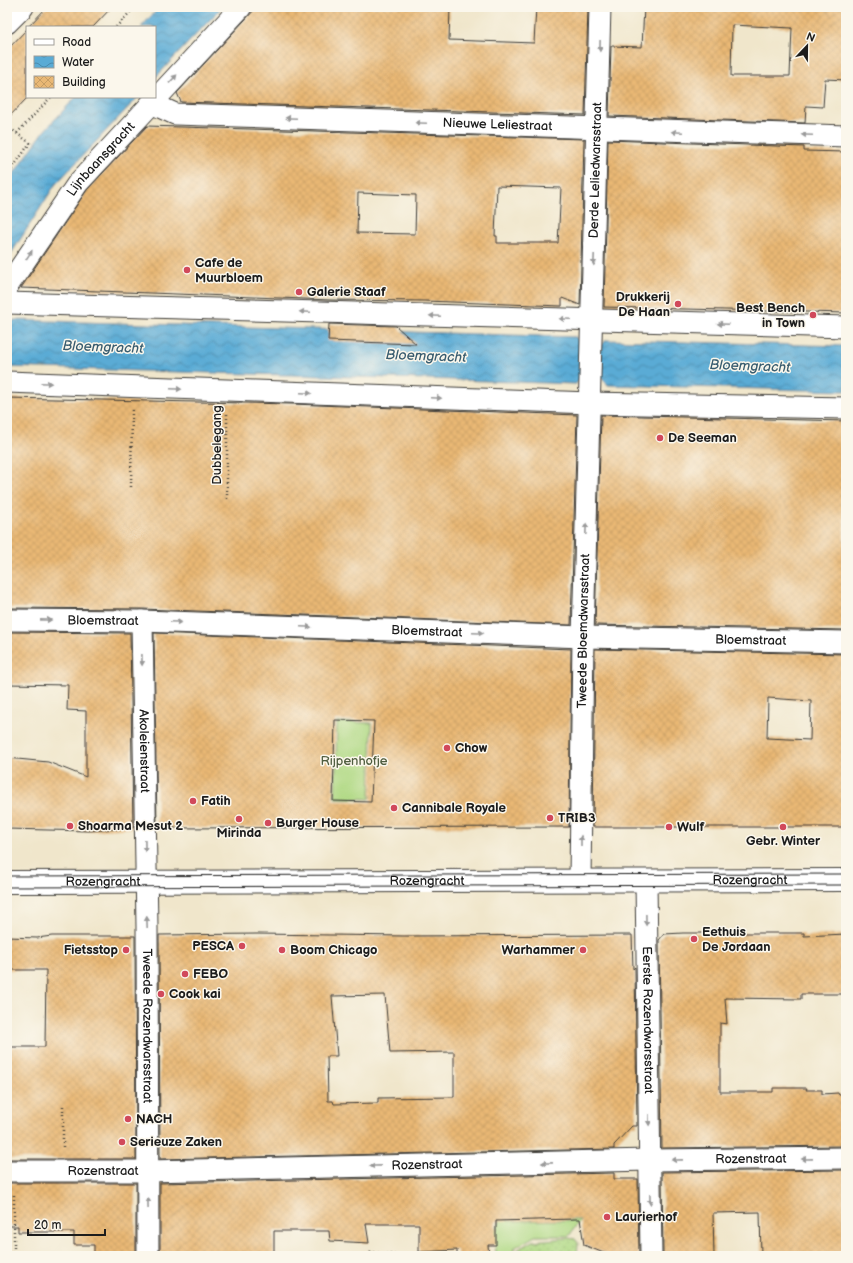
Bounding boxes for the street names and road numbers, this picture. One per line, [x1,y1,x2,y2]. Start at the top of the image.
street label: Derde Leliedwarsstraat [586,102,605,239]
street label: Nieuwe Leliestraat [442,115,553,134]
street label: Lijnbaansgracht [63,119,138,199]
street label: Dubbelegang [209,405,225,485]
street label: Tweede Bloemdwarsstraat [574,553,593,708]
street label: Bloemstraat [67,612,139,629]
street label: Bloemstraat [391,622,463,641]
street label: Bloemstraat [715,632,786,649]
street label: Akoleienstraat [135,709,153,793]
street label: Rozengracht [712,872,788,888]
street label: Rozengracht [389,873,465,889]
street label: Rozengracht [65,874,141,890]
street label: Eerste Rozendwarsstraat [639,946,657,1094]
street label: Tweede Rozendwarsstraat [139,949,156,1103]
street label: Rozenstraat [715,1151,787,1167]
street label: Rozenstraat [391,1156,463,1174]
street label: Rozenstraat [67,1163,139,1179]

